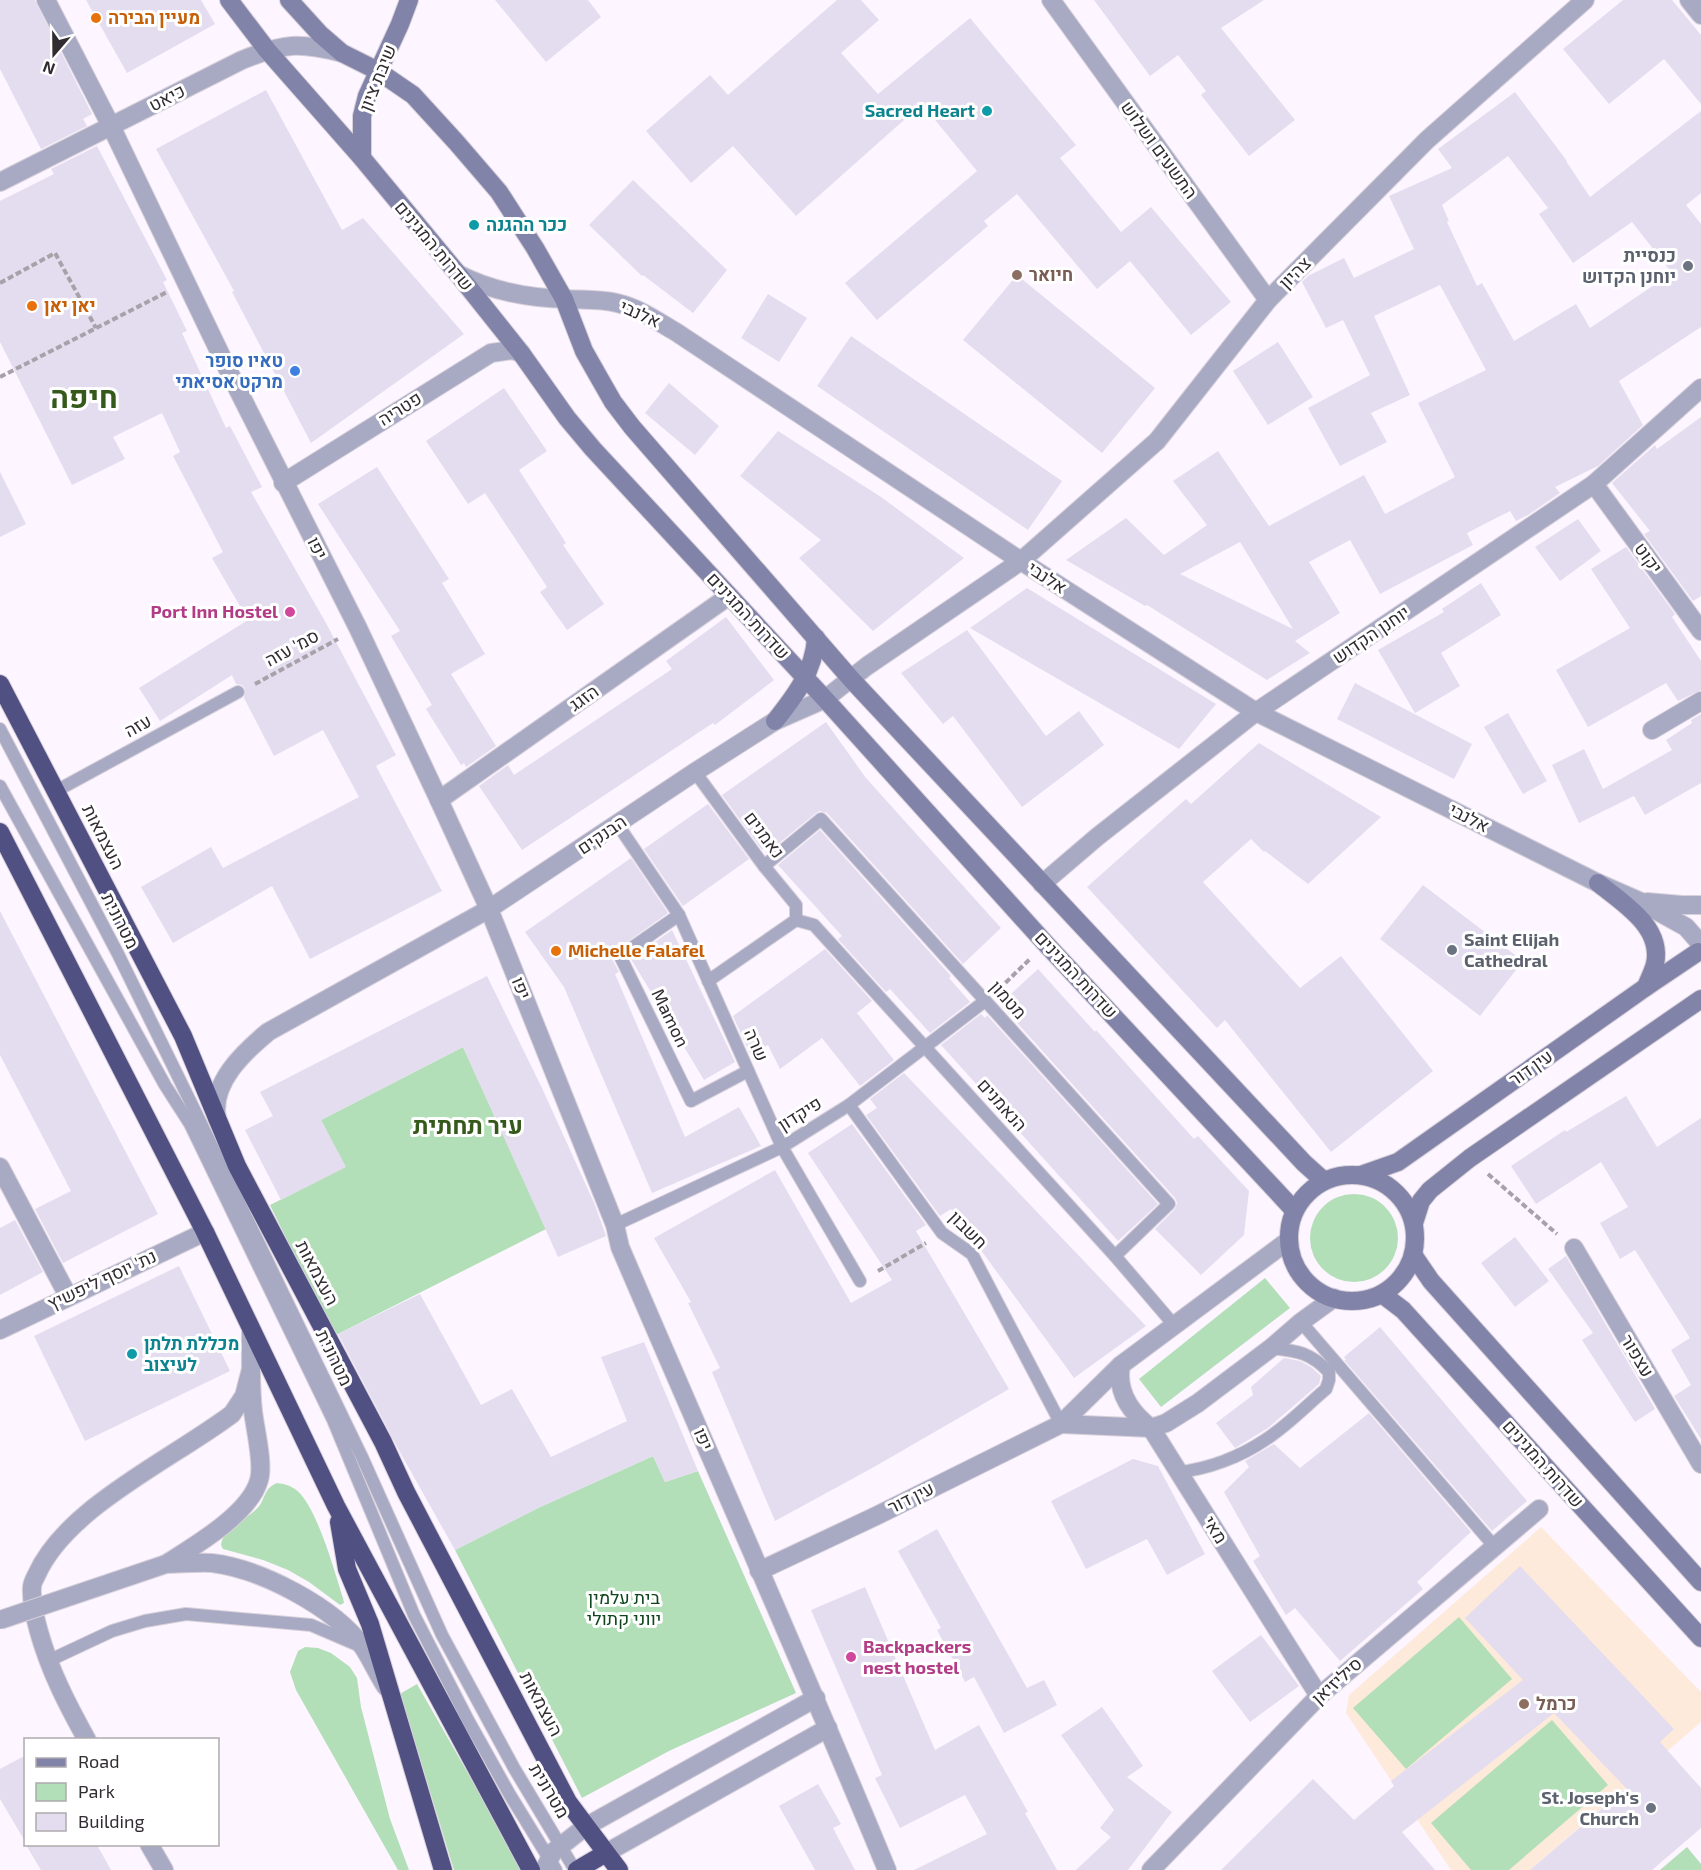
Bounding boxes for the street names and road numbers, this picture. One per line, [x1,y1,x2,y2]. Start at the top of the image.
street label: שיבת ציון [354,41,400,114]
street label: כיאט [145,79,188,115]
street label: התשעים ושלוש [1117,96,1203,203]
street label: שדרות המגינים [391,196,479,295]
street label: צהיון [1274,252,1315,293]
street label: אלנבי [617,294,664,332]
street label: פטריה [374,386,425,430]
street label: יפו [303,533,333,562]
street label: יקוט [1630,538,1667,577]
street label: אלנבי [1024,556,1071,598]
street label: שדרות המגינים [703,567,795,663]
street label: יוחנן הקדוש [1328,600,1413,668]
street label: סמ' עזה [261,624,322,670]
street label: הזגג [564,679,602,715]
street label: עזה [120,709,155,741]
street label: אלנבי [1446,798,1493,836]
street label: העצמאות [78,800,130,873]
street label: נאמנים [740,807,789,862]
street label: הבנקים [573,810,630,859]
street label: מטרונית [98,889,144,952]
street label: שדרות המגינים [1031,926,1123,1022]
street label: יפו [508,973,536,1002]
street label: מטמון [986,975,1032,1023]
street label: Mamon [647,985,694,1050]
street label: שרה [740,1025,774,1064]
street label: עין דור [1504,1044,1557,1090]
street label: הנאמנים [973,1073,1032,1135]
street label: פיקדון [773,1091,826,1135]
street label: חשבון [945,1206,992,1253]
street label: העצמאות [292,1236,344,1309]
street label: נת' יוסף ליפשיץ [44,1244,160,1314]
street label: מטרונית [312,1326,358,1389]
street label: עצפור [1617,1330,1659,1381]
street label: שדרות המגינים [1498,1415,1589,1512]
street label: יפו [689,1424,718,1453]
street label: עין דור [884,1477,937,1518]
street label: מאי [1199,1512,1233,1547]
street label: סיליזיאן [1307,1652,1366,1709]
street label: העצמאות [516,1667,568,1740]
street label: מטרונית [525,1759,575,1822]

